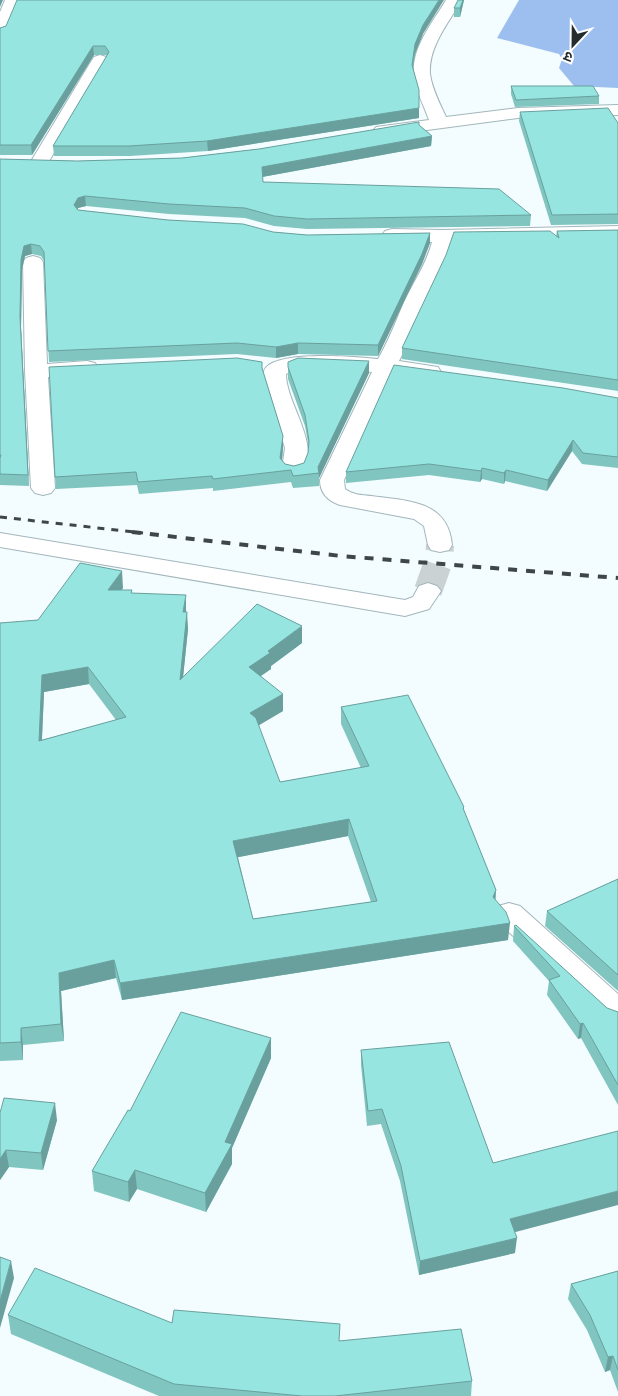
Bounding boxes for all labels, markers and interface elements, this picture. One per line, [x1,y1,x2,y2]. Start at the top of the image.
north arrow [548,20,598,70]
text: उ [560,45,576,68]

